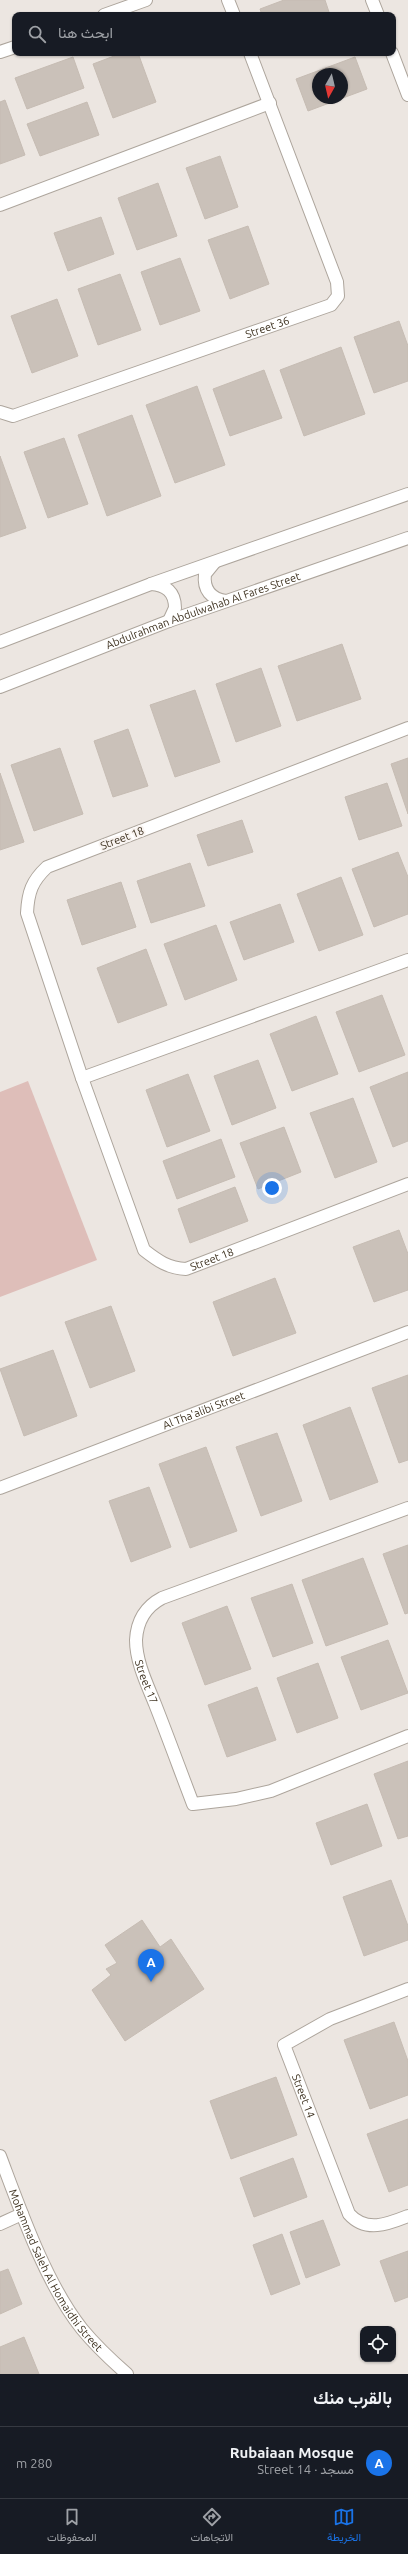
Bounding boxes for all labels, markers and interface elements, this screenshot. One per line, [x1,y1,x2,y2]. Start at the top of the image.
search box [12,12,396,56]
icon: search [26,23,48,45]
text: ابحث هنا [58,24,113,41]
north arrow [312,68,348,104]
street label: Street 36 [244,314,291,340]
street label: Abdulrahman Abdulwahab Al Fares Street [104,570,302,651]
street label: Street 18 [99,824,145,852]
your location [262,1178,282,1198]
street label: Street 18 [188,1245,235,1273]
street label: Al Tha'alibi Street [161,1389,247,1431]
street label: Street 17 [133,1658,160,1705]
pin: A [138,1949,164,1982]
street label: Street 14 [290,2072,317,2119]
street label: Mohammad Saleh Al Homaidhi Street [7,2187,105,2354]
map controls [360,2326,396,2362]
button: locate [360,2326,396,2362]
text: بالقرب منك [313,2388,392,2407]
text: Rubaiaan Mosque [230,2444,354,2461]
text: 280 m [16,2456,52,2470]
text: A [374,2456,384,2470]
text: مسجد · Street 14 [257,2462,354,2476]
tab: المحفوظات [47,2506,97,2547]
tab: الاتجاهات [190,2506,233,2547]
tab: الخريطة [327,2506,361,2547]

